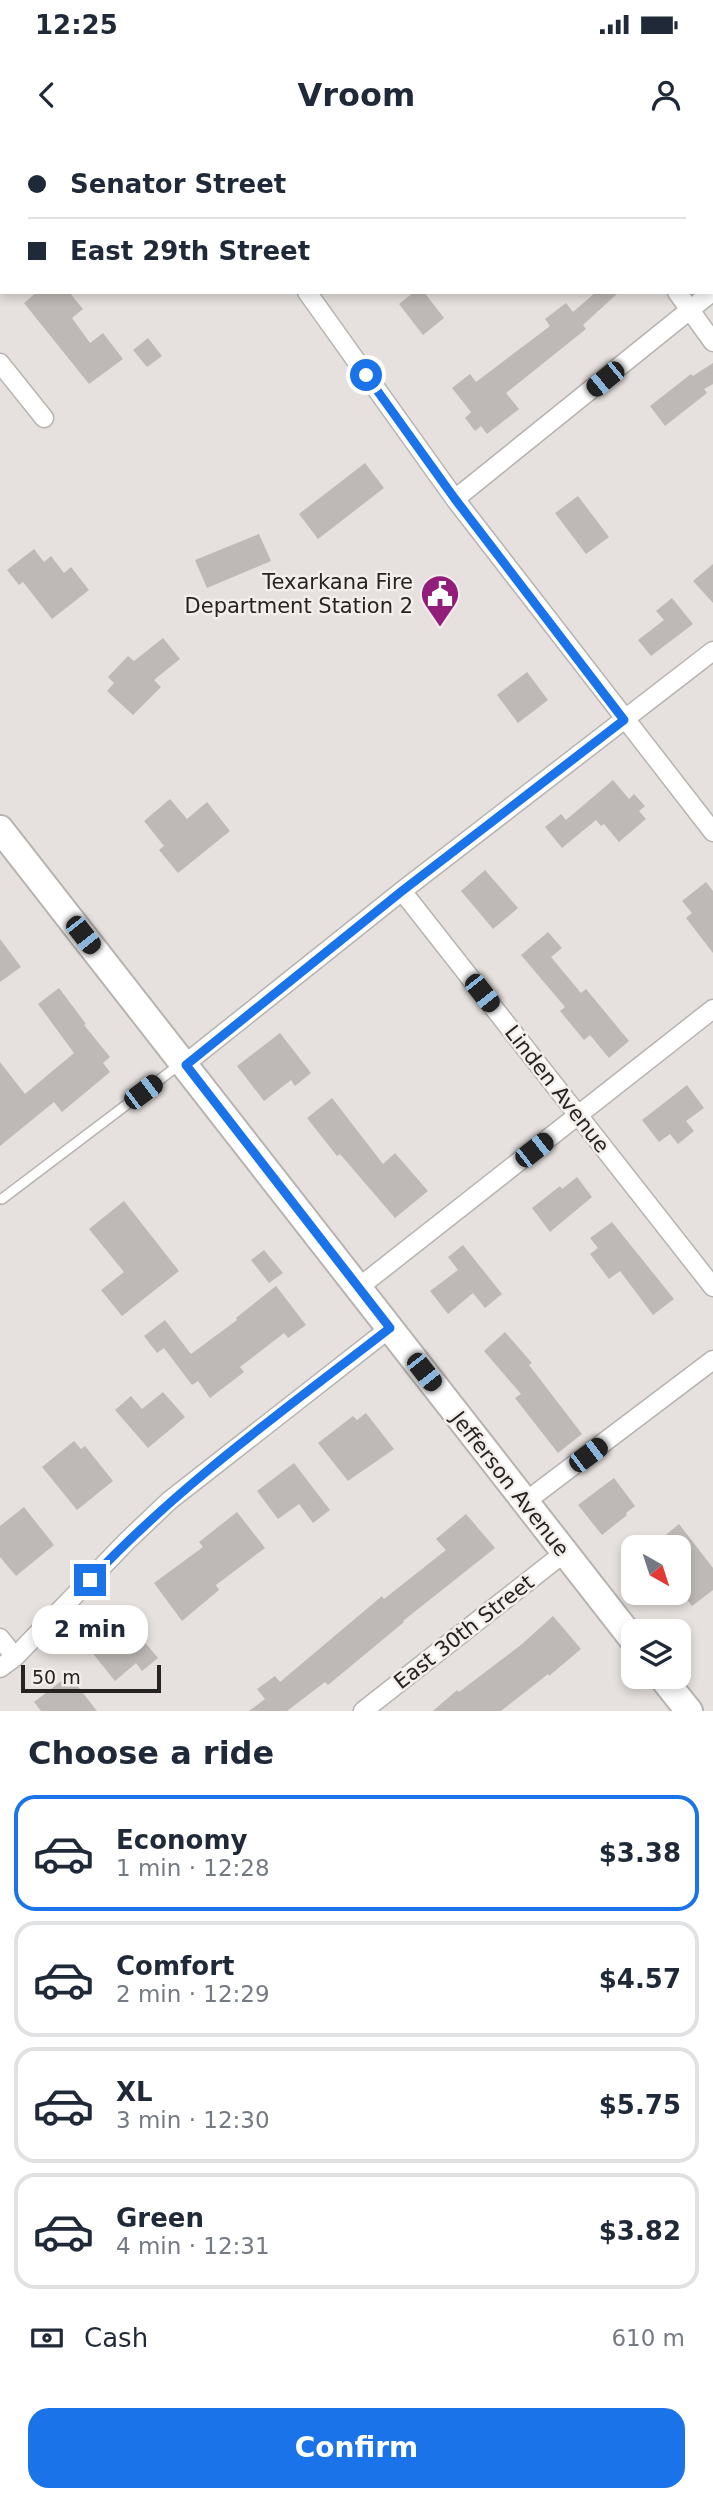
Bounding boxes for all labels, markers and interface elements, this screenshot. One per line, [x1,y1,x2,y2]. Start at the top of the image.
text: 12:25 [35,10,118,40]
icon: back [28,76,66,114]
text: Vroom [298,76,415,114]
icon: person [647,76,685,114]
text: Senator Street [70,169,286,199]
text: East 29th Street [70,236,310,266]
car [583,358,628,400]
route start [350,359,382,391]
place label: Texarkana Fire Department Station 2 [185,570,413,618]
public building icon: Texarkana Fire Department Station 2 [419,573,461,628]
car [62,912,105,958]
car [461,970,504,1016]
street label: Linden Avenue [500,1020,614,1158]
car [120,1071,167,1113]
car [511,1129,558,1171]
car [403,1349,446,1395]
street label: Jefferson Avenue [445,1405,574,1561]
car [565,1434,612,1476]
north arrow [621,1535,691,1605]
map controls [621,1535,691,1689]
route end [74,1564,106,1596]
street label: East 30th Street [389,1570,539,1694]
callout: 2 min [32,1604,148,1654]
text: 2 min [54,1616,126,1642]
button: layers [621,1619,691,1689]
scale bar [21,1662,161,1694]
text: 50 m [32,1666,81,1688]
text: Choose a ride [28,1734,274,1772]
icon: car [32,1822,95,1885]
text: Economy [116,1825,247,1855]
text: $3.38 [599,1838,681,1868]
text: 1 min · 12:28 [116,1855,270,1881]
icon: car [32,1948,95,2011]
text: Comfort [116,1951,234,1981]
text: $4.57 [599,1964,681,1994]
text: 2 min · 12:29 [116,1981,270,2007]
icon: car [32,2074,95,2137]
text: XL [116,2077,153,2107]
text: $5.75 [599,2090,681,2120]
text: 3 min · 12:30 [116,2107,270,2133]
icon: car [32,2200,95,2263]
text: Green [116,2203,204,2233]
text: $3.82 [599,2216,681,2246]
text: 4 min · 12:31 [116,2233,270,2259]
icon: cash [28,2319,66,2357]
text: Cash [84,2323,148,2353]
text: 610 m [611,2325,685,2351]
button: Confirm [28,2408,685,2488]

